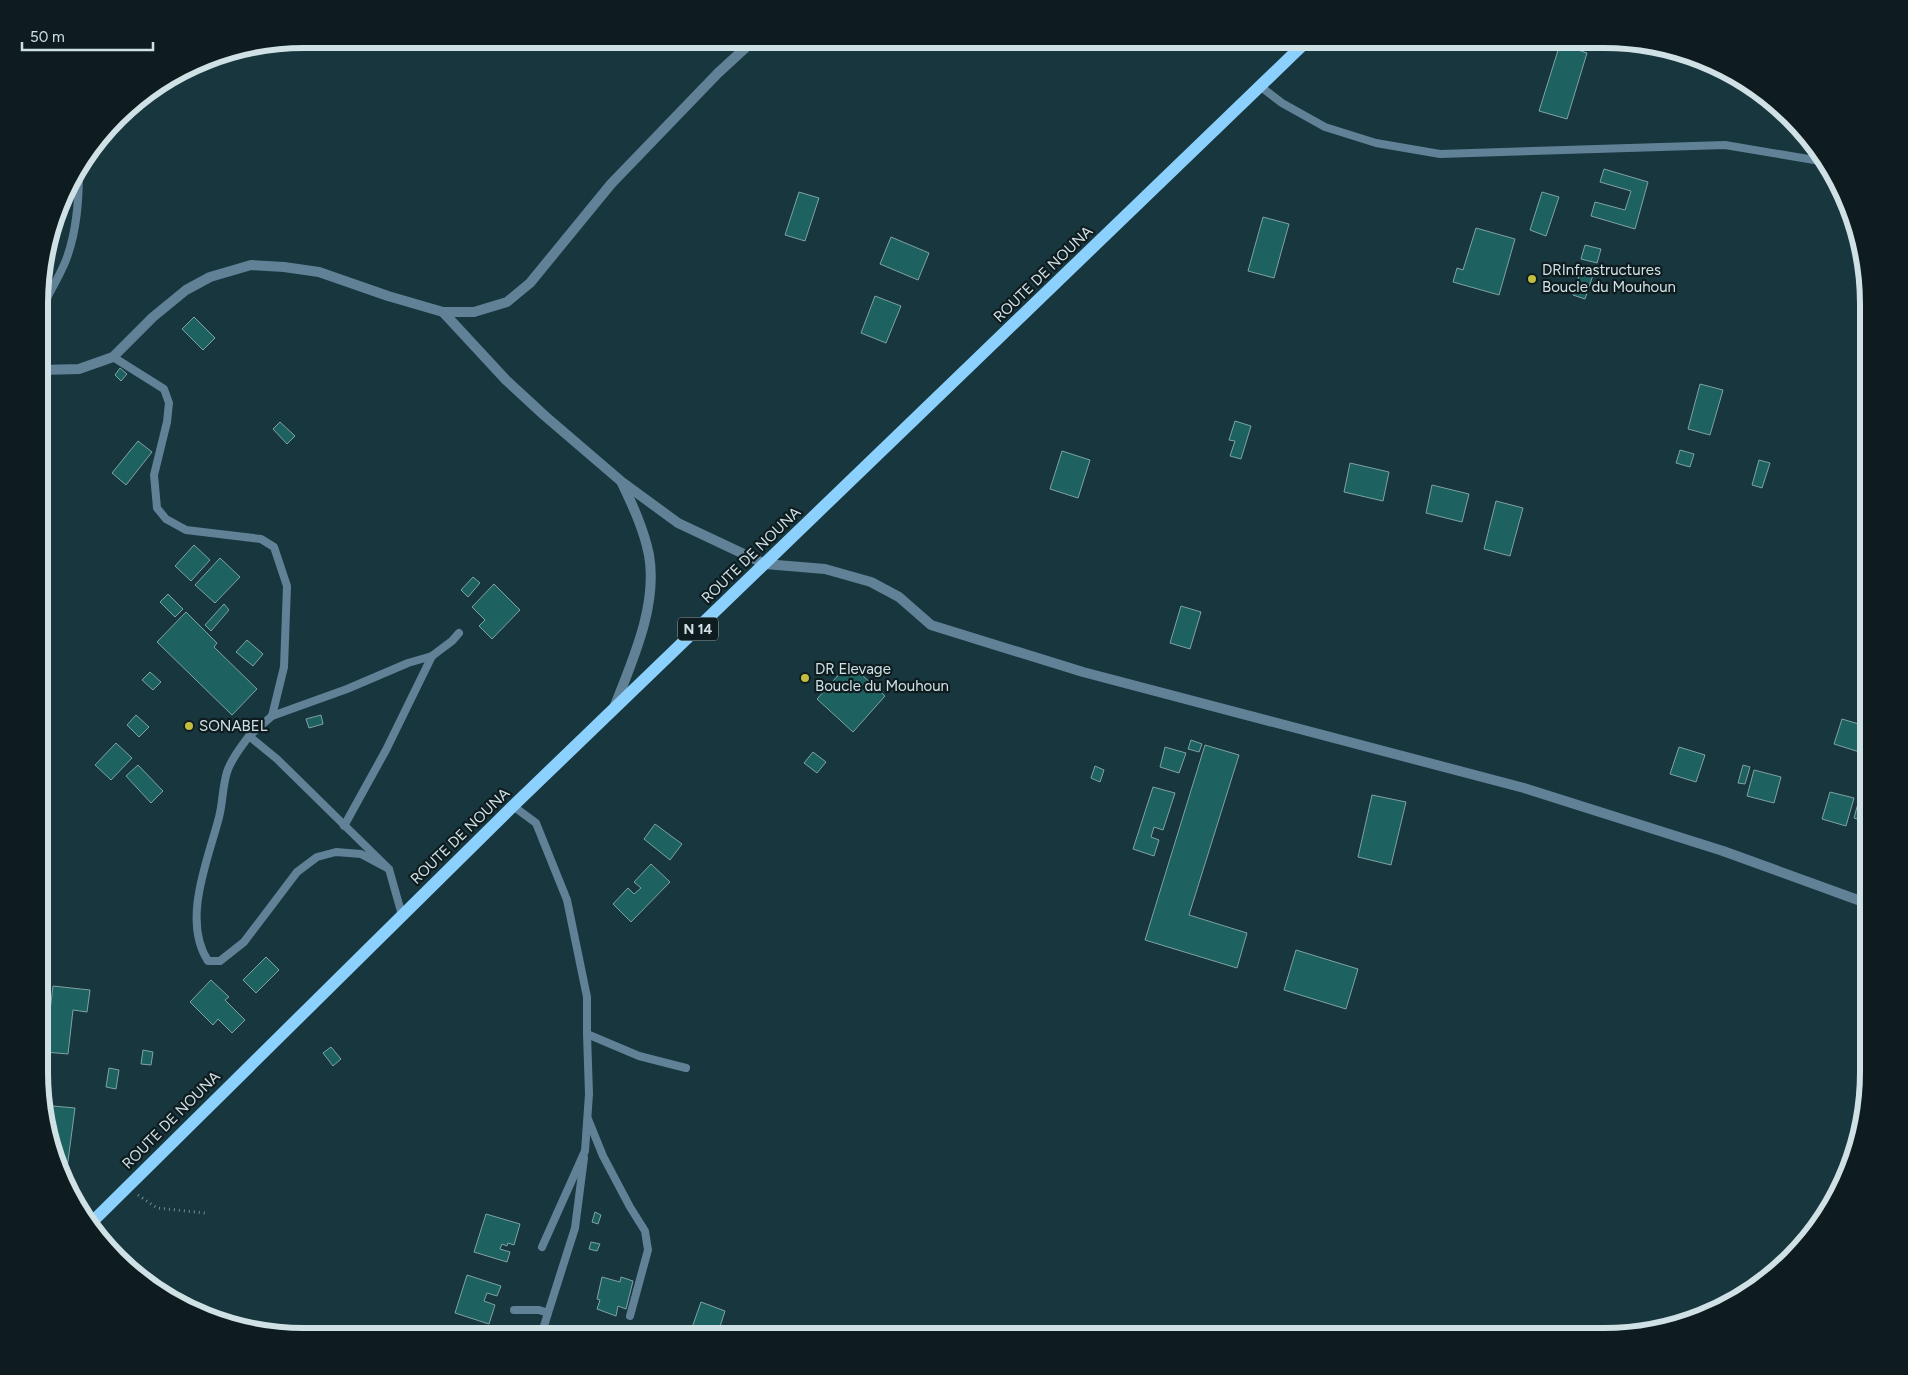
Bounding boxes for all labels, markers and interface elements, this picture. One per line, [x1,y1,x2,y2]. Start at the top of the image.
scale bar [22,20,154,52]
text: 50 m [30,28,65,46]
street label: ROUTE DE NOUNA [990,222,1096,326]
place label: DRInfrastructures Boucle du Mouhoun [1542,261,1676,296]
marker: DRInfrastructures Boucle du Mouhoun [1526,273,1538,285]
street label: ROUTE DE NOUNA [698,503,804,607]
road number: N 14 [678,618,718,640]
place label: DR Elevage Boucle du Mouhoun [815,660,949,695]
marker: DR Elevage Boucle du Mouhoun [799,672,811,684]
place label: SONABEL [199,717,268,735]
marker: SONABEL [183,720,195,732]
street label: ROUTE DE NOUNA [407,784,513,888]
street label: ROUTE DE NOUNA [118,1067,224,1173]

